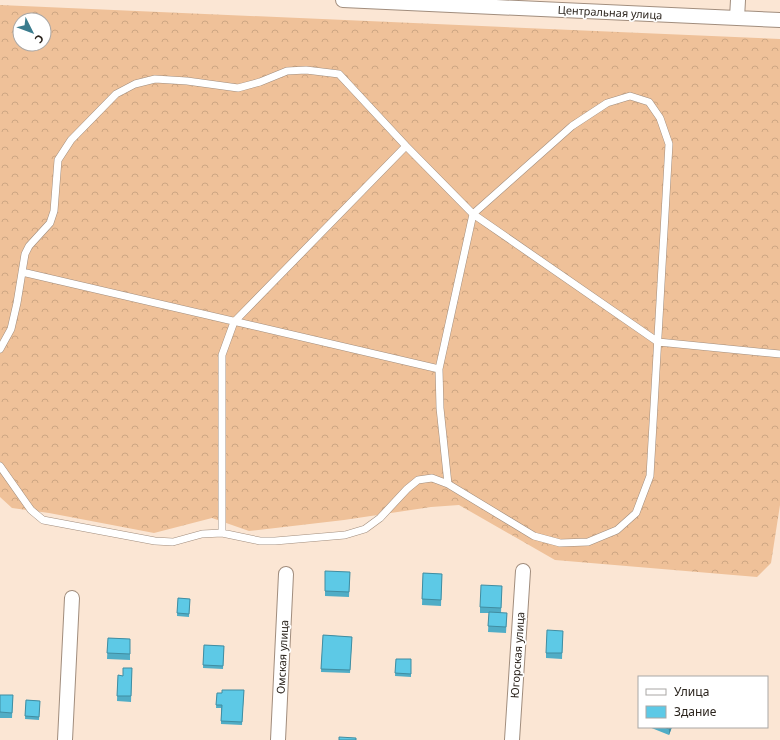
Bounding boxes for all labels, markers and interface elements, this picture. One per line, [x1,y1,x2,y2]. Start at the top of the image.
street label: Центральная улица [557,2,663,22]
north arrow [12,12,52,52]
text: С [32,31,48,47]
street label: Югорская улица [507,611,527,699]
street label: Омская улица [273,619,291,695]
legend [638,676,768,728]
text: Улица [674,683,709,700]
text: Здание [674,703,717,720]

